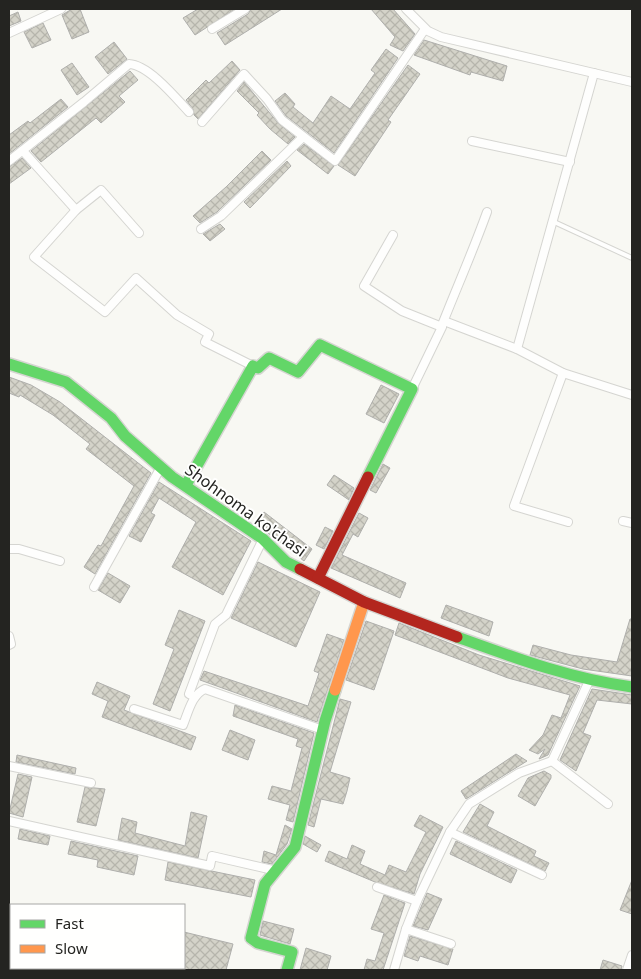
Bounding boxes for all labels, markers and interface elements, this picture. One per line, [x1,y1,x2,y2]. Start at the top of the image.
street label: Shohnoma ko'chasi [181,459,311,561]
legend [10,904,185,969]
text: Fast [55,913,84,933]
text: Slow [55,938,88,958]

